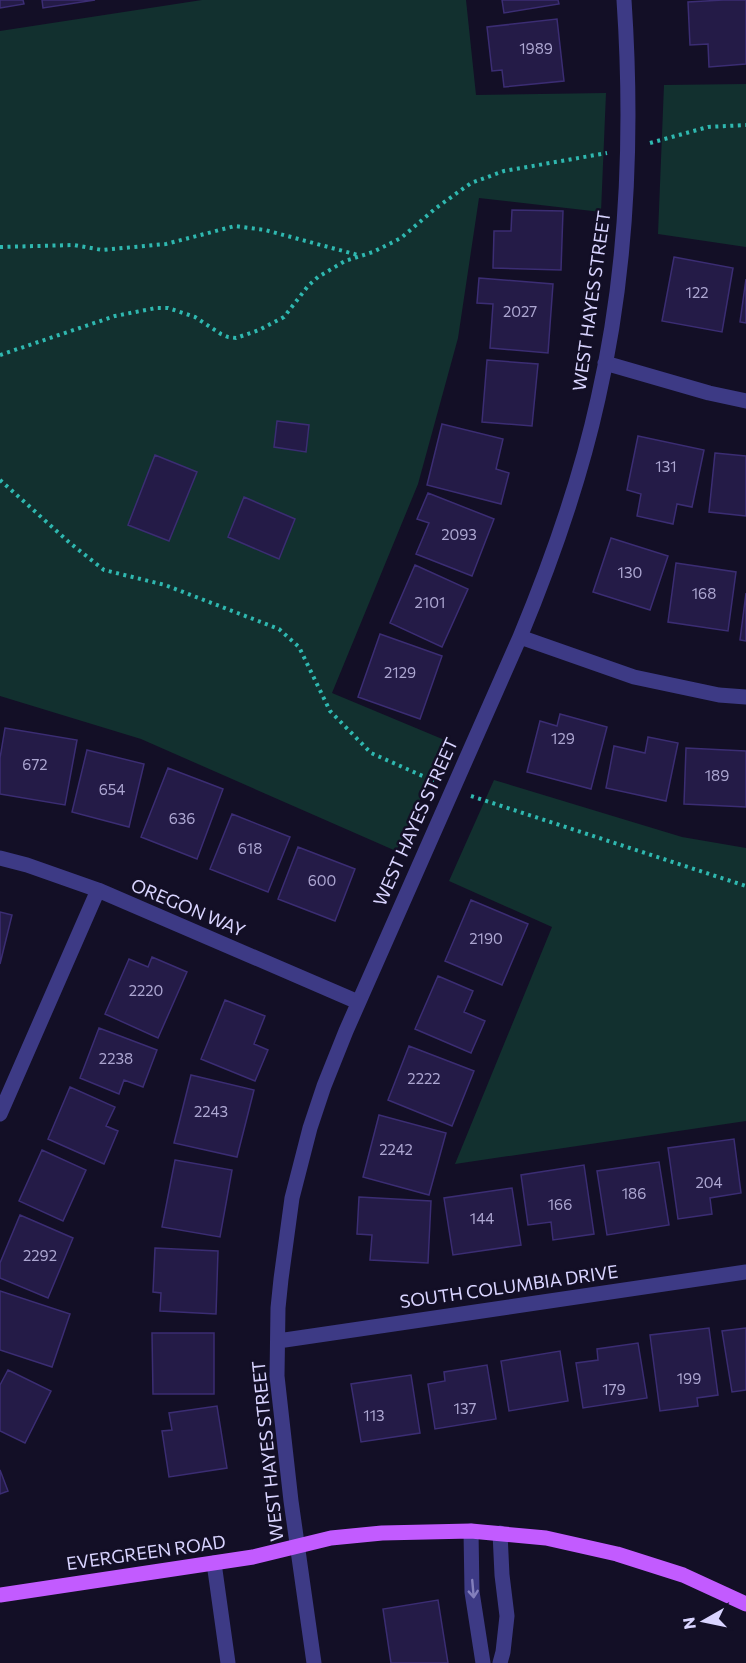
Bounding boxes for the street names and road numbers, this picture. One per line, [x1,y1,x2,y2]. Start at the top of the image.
street label: WEST HAYES STREET [567,209,615,392]
street label: WEST HAYES STREET [368,734,462,909]
street label: OREGON WAY [128,873,249,941]
street label: SOUTH COLUMBIA DRIVE [398,1260,619,1312]
street label: WEST HAYES STREET [247,1359,287,1543]
street label: EVERGREEN ROAD [65,1530,227,1574]

